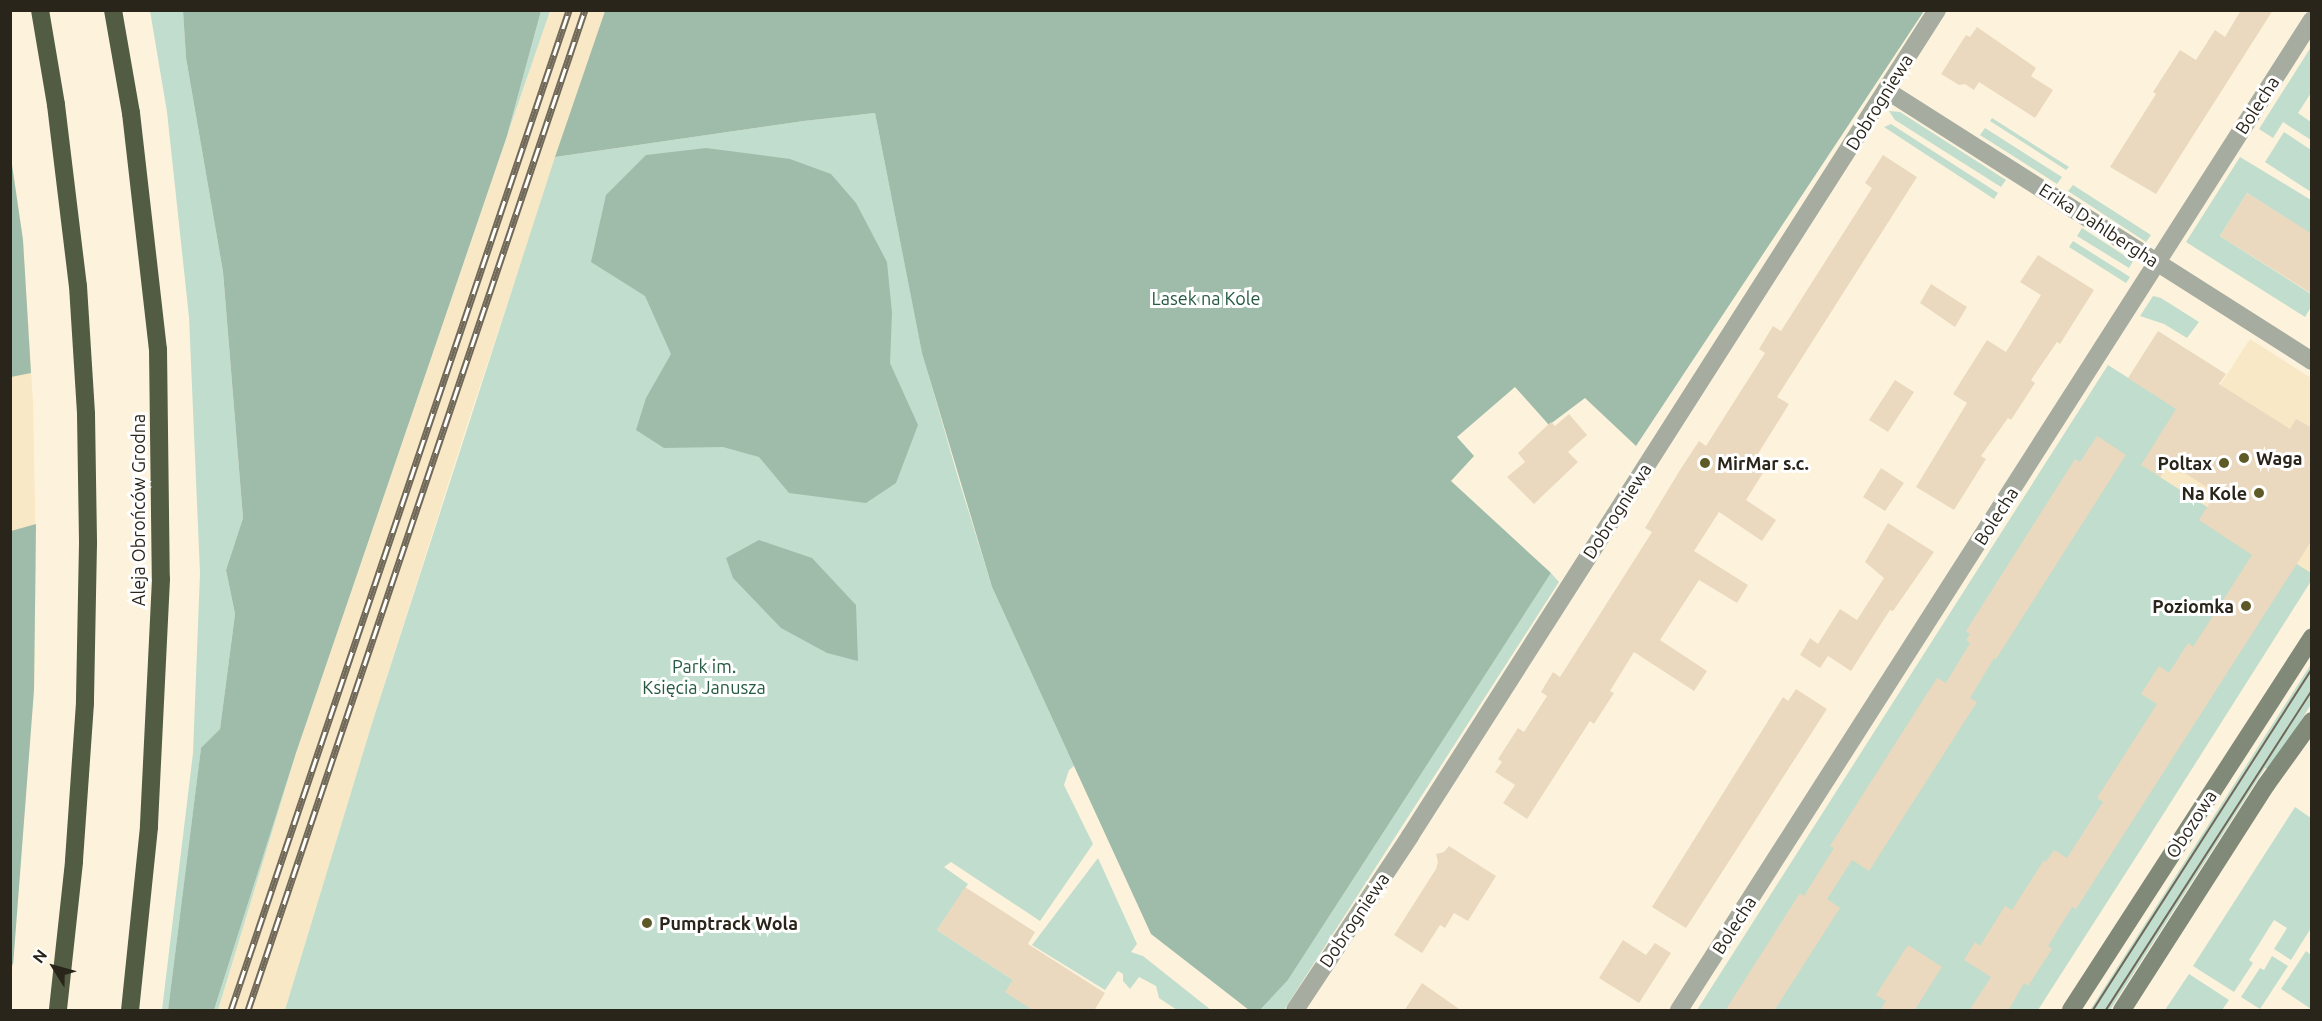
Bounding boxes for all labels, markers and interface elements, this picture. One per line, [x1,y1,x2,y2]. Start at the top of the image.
street label: Dobrogniewa [1841,50,1917,154]
street label: Bolecha [2230,72,2284,138]
street label: Erika Dahlbergha [2035,178,2163,272]
park label: Lasek na Kole [1152,287,1260,309]
street label: Aleja Obrońców Grodna [127,414,149,606]
place label: Waga [2256,447,2303,469]
marker: Waga [2237,451,2251,465]
place label: MirMar s.c. [1717,452,1809,474]
place label: Poltax [2158,452,2212,474]
marker: MirMar s.c. [1698,456,1712,470]
marker: Poltax [2217,456,2231,470]
street label: Dobrogniewa [1578,459,1656,563]
place label: Na Kole [2182,482,2247,504]
street label: Bolecha [1969,483,2023,549]
marker: Na Kole [2252,486,2266,500]
place label: Poziomka [2152,595,2234,617]
marker: Poziomka [2239,599,2253,613]
park label: Park im. Księcia Janusza [642,656,766,698]
street label: Obozowa [2161,786,2221,862]
street label: Dobrogniewa [1315,869,1393,971]
street label: Bolecha [1707,892,1761,958]
place label: Pumptrack Wola [659,912,798,934]
marker: Pumptrack Wola [640,916,654,930]
north arrow [24,937,84,997]
text: N [29,946,50,966]

